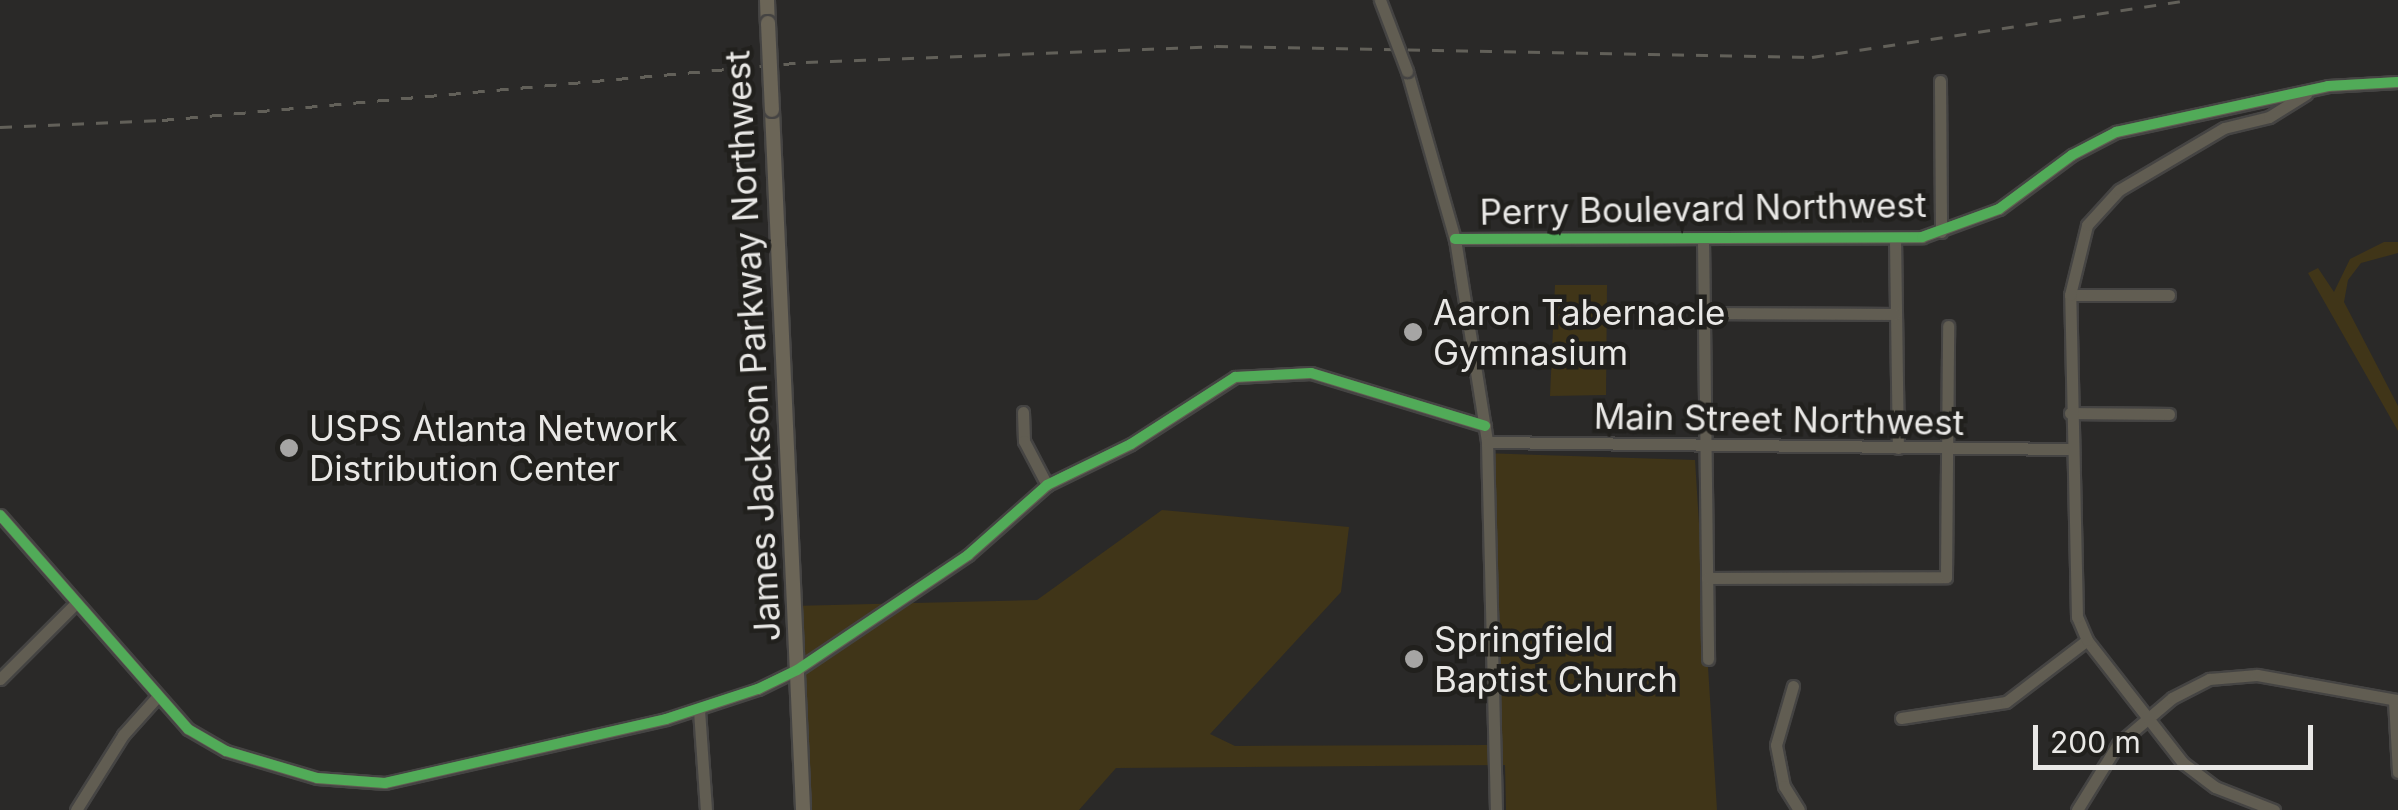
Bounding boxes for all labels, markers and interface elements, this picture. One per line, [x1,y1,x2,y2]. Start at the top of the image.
street label: James Jackson Parkway Northwest [716,49,788,643]
street label: Perry Boulevard Northwest [1479,183,1927,233]
place label: Aaron Tabernacle Gymnasium [1433,291,1725,373]
marker: Aaron Tabernacle Gymnasium [1402,321,1424,343]
street label: Main Street Northwest [1593,395,1965,443]
place label: USPS Atlanta Network Distribution Center [309,407,678,489]
marker: USPS Atlanta Network Distribution Center [278,437,300,459]
place label: Springfield Baptist Church [1434,618,1678,700]
marker: Springfield Baptist Church [1403,648,1425,670]
scale bar [2038,705,2318,767]
text: 200 m [2050,724,2141,760]

